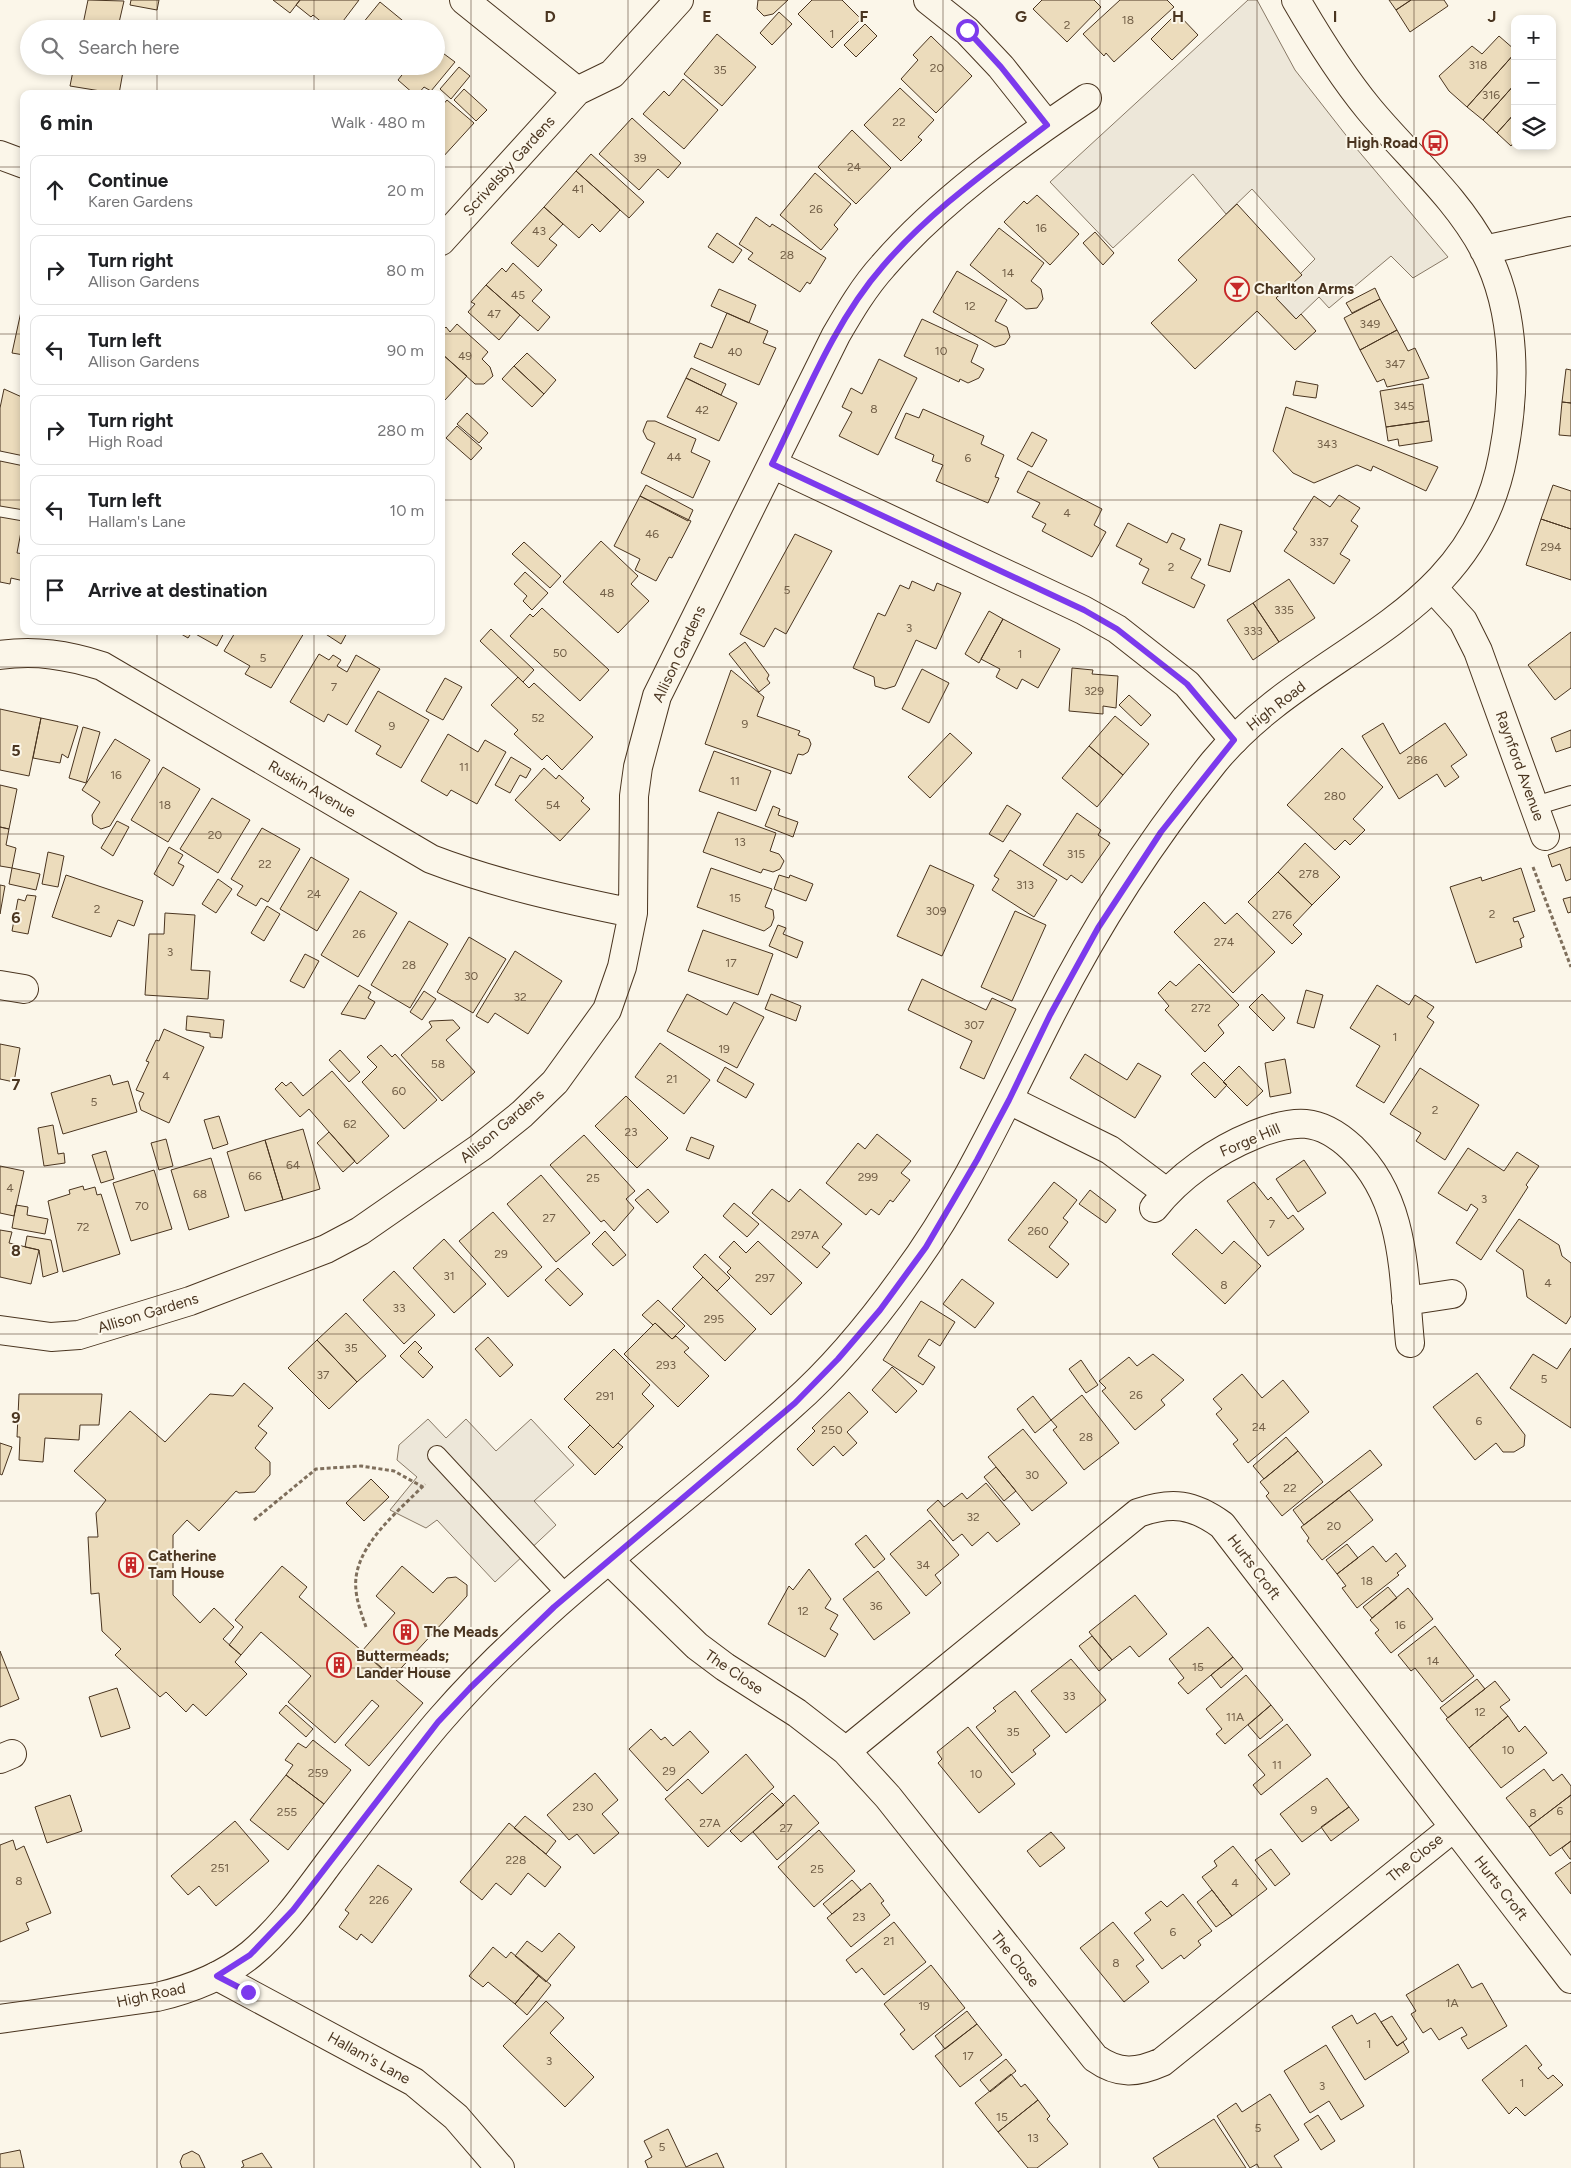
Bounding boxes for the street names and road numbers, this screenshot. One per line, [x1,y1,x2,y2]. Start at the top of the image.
street label: Scrivelsby Gardens [459,112,559,220]
street label: Allison Gardens [649,603,709,705]
street label: High Road [1243,677,1309,735]
street label: Raynford Avenue [1492,709,1548,823]
street label: Ruskin Avenue [265,757,359,821]
street label: Allison Gardens [456,1086,548,1166]
street label: Forge Hill [1217,1119,1283,1161]
street label: Allison Gardens [95,1289,201,1337]
street label: Hurts Croft [1224,1531,1285,1603]
street label: The Close [701,1646,767,1698]
street label: The Close [1383,1830,1447,1886]
street label: Hurts Croft [1470,1852,1532,1924]
street label: The Close [987,1927,1043,1991]
street label: High Road [115,1979,187,2011]
street label: Hallam's Lane [325,2028,413,2088]

